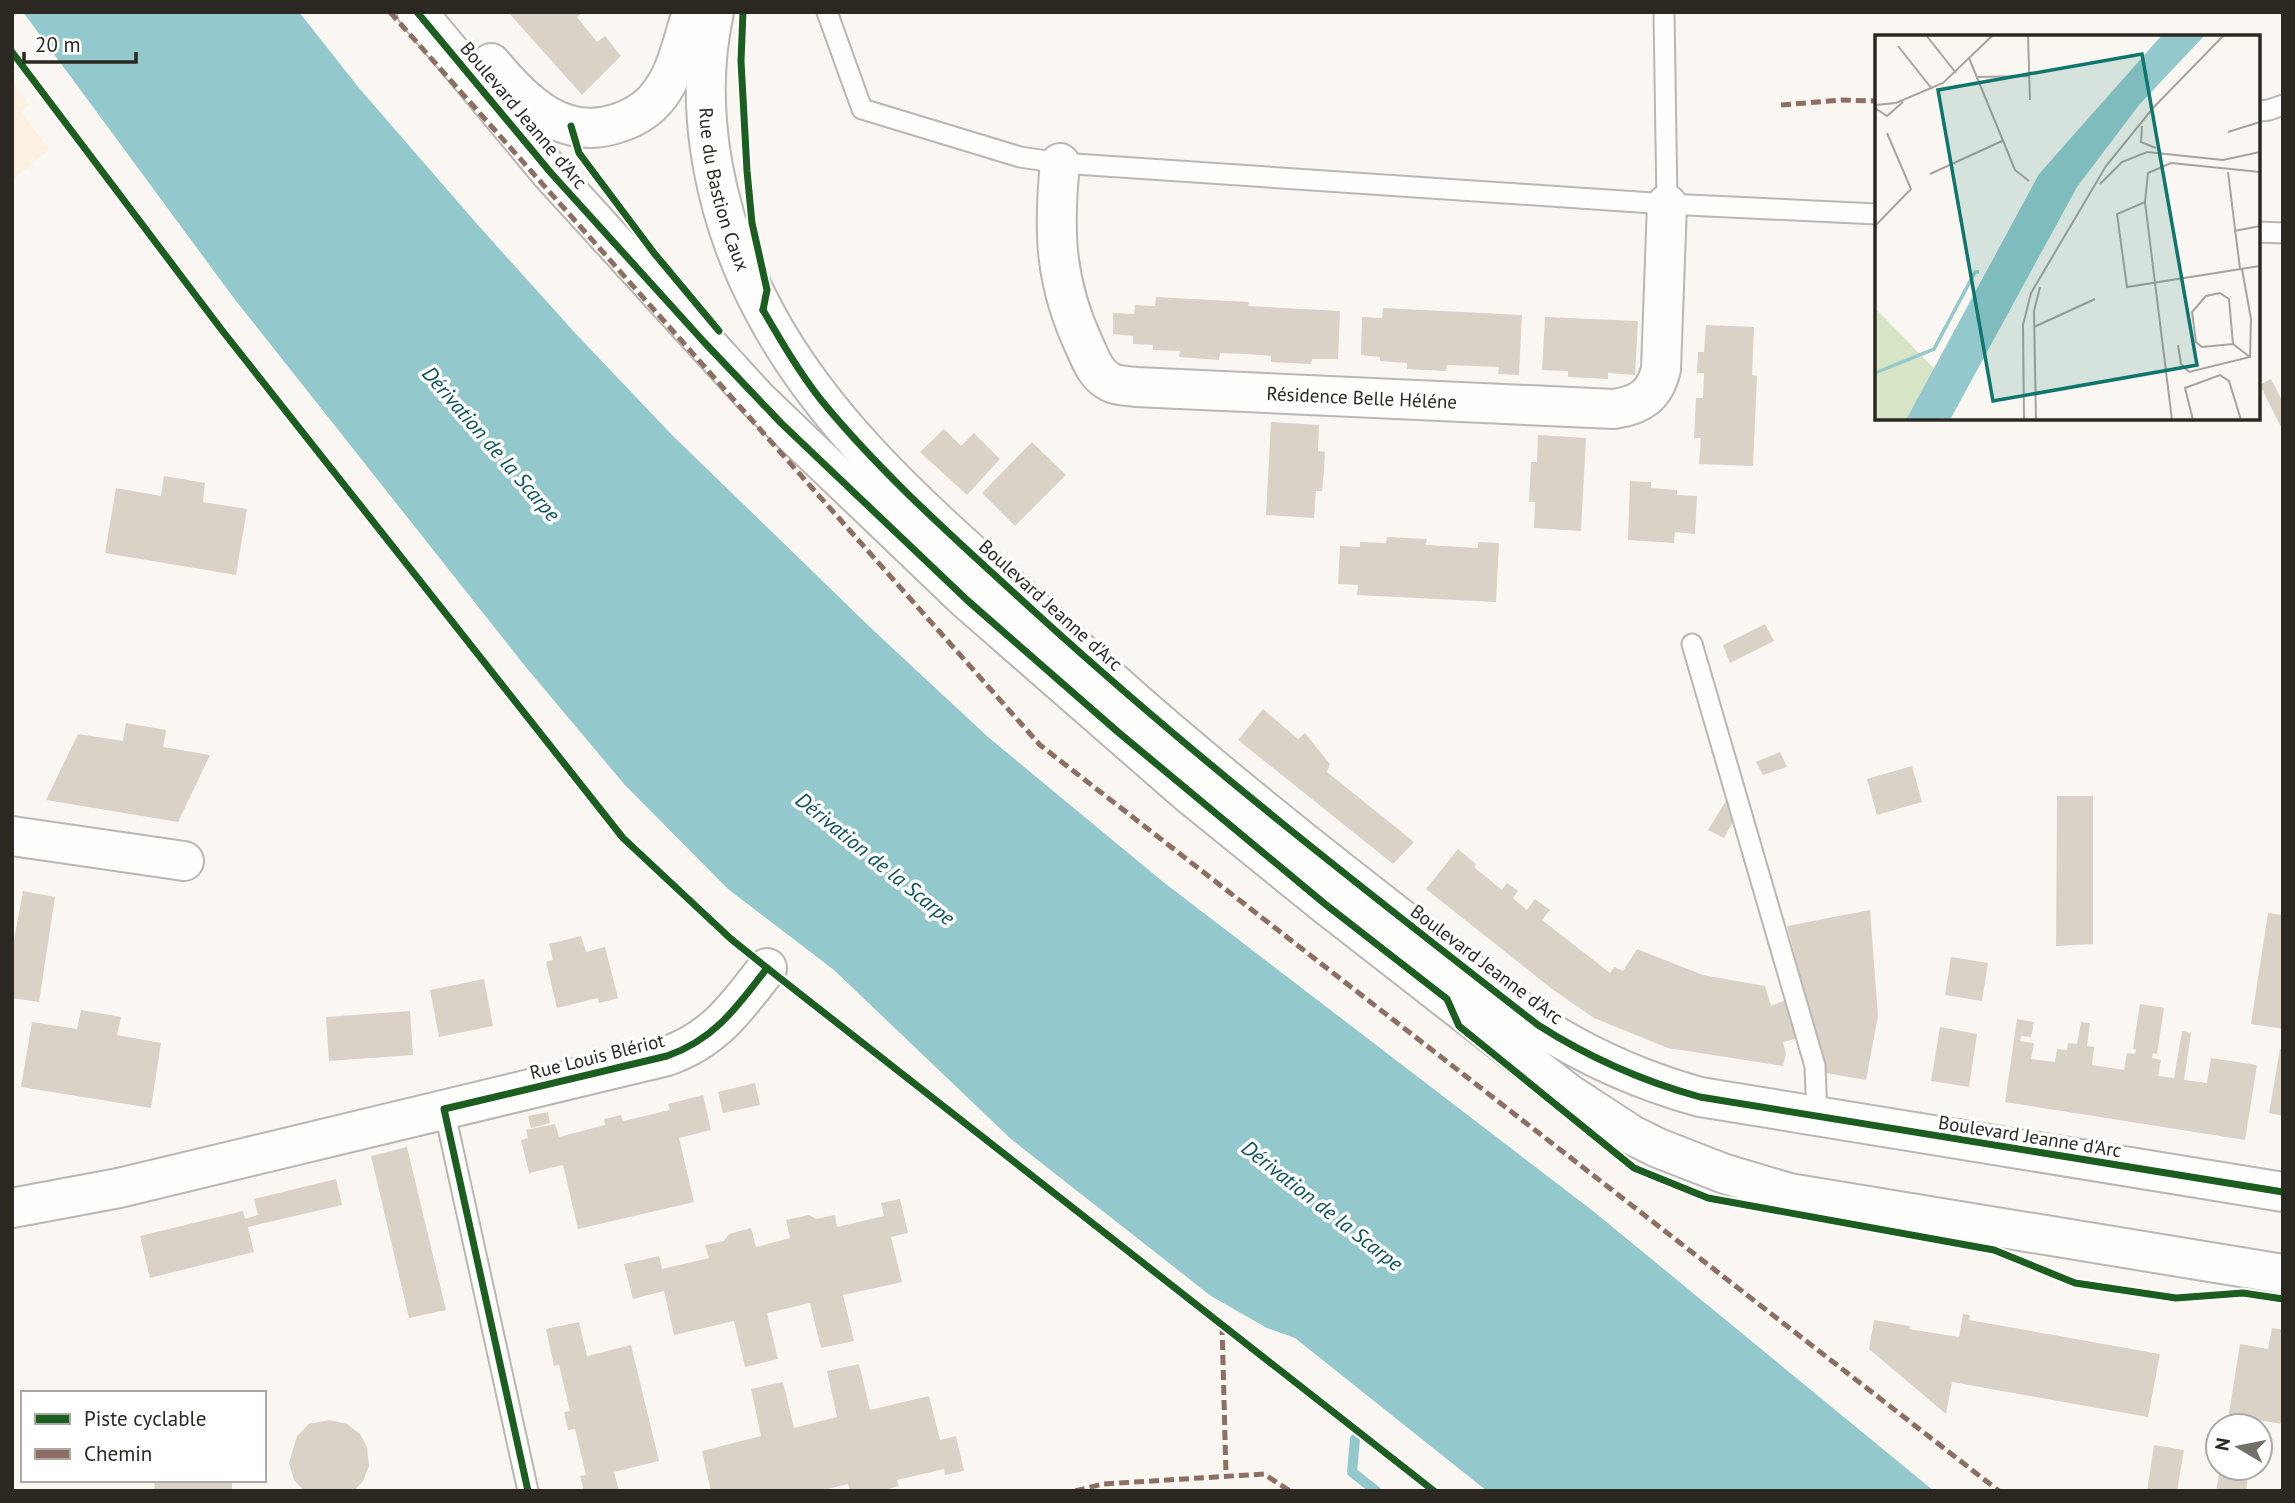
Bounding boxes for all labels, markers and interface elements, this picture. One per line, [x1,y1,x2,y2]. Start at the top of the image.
scale bar [24,21,136,65]
text: 20 m [35,31,81,58]
inset map [1875,35,2260,420]
street label: Boulevard Jeanne d'Arc [455,36,593,194]
street label: Rue du Bastion Caux [694,107,755,275]
water label: Dérivation de la Scarpe [417,360,566,527]
street label: Résidence Belle Héléne [1266,381,1458,414]
street label: Boulevard Jeanne d'Arc [974,534,1128,676]
water label: Dérivation de la Scarpe [790,786,961,931]
street label: Boulevard Jeanne d'Arc [1406,899,1568,1029]
street label: Rue Louis Blériot [527,1028,667,1084]
street label: Boulevard Jeanne d'Arc [1937,1110,2123,1162]
water label: Dérivation de la Scarpe [1236,1134,1409,1277]
legend [21,1391,266,1482]
text: Piste cyclable [84,1405,206,1432]
north arrow [2204,1412,2274,1482]
text: N [2209,1436,2235,1452]
text: Chemin [84,1440,152,1467]

